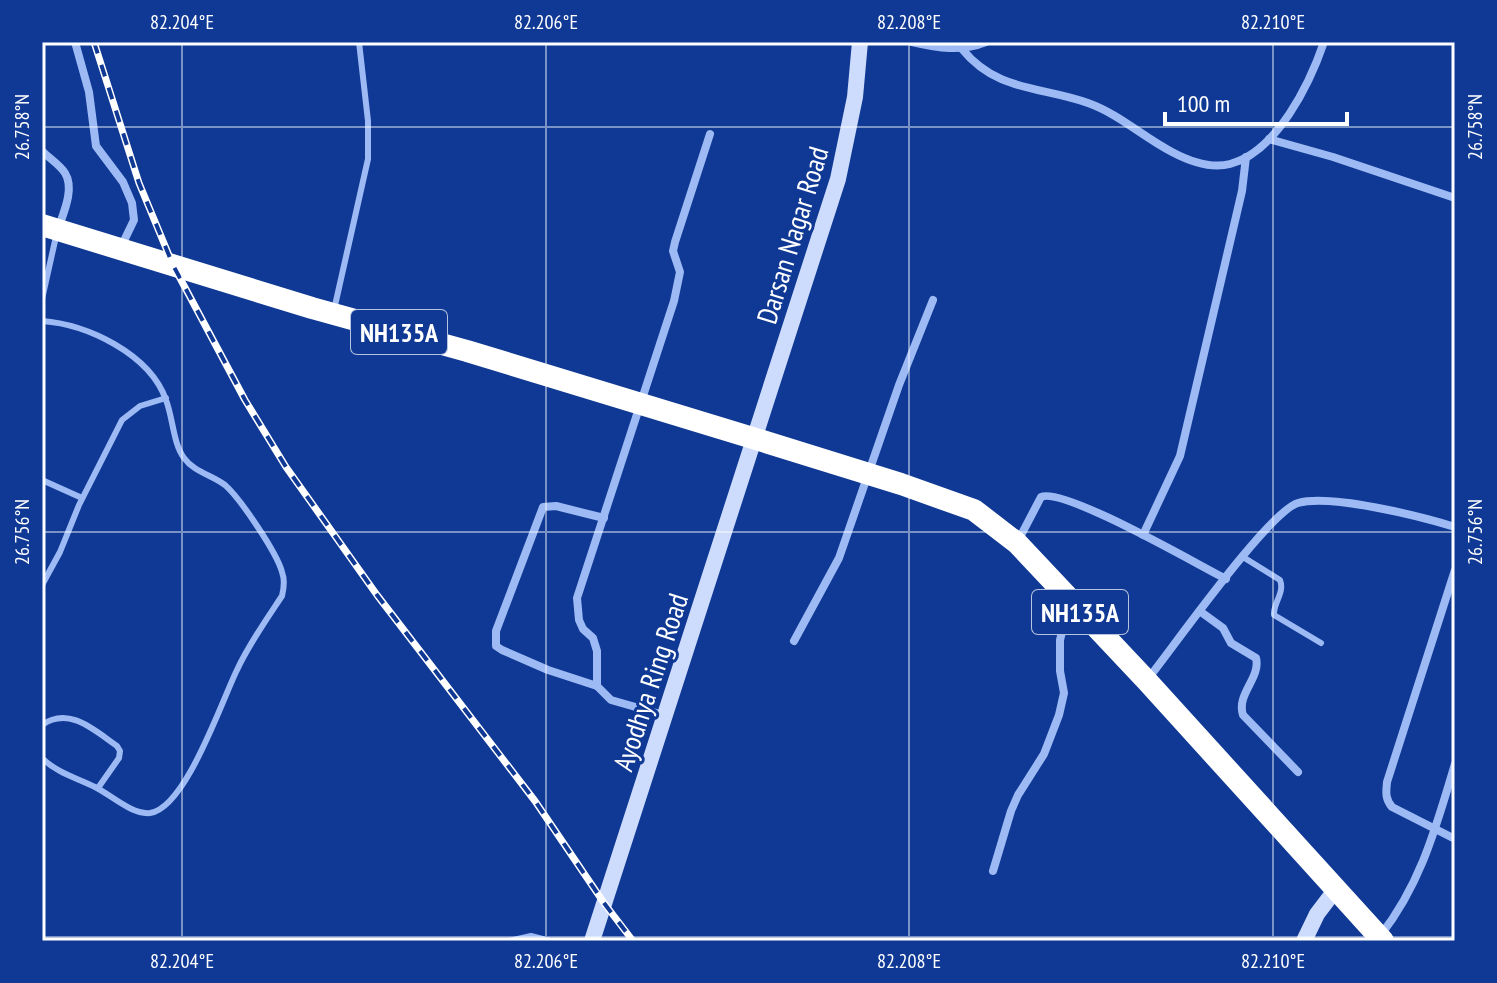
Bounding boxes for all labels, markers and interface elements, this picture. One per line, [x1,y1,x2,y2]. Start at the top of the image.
text: 82.204°E [150,9,214,35]
text: 82.206°E [514,9,578,35]
text: 82.208°E [877,9,941,35]
text: 82.210°E [1241,9,1305,35]
scale bar [1165,76,1347,126]
text: 100 m [1177,88,1230,119]
text: 26.758°N [9,94,35,160]
text: 26.758°N [1462,94,1488,160]
street label: Darsan Nagar Road [747,142,837,328]
road number: NH135A [351,310,447,354]
text: 26.756°N [9,499,35,565]
text: 26.756°N [1462,499,1488,565]
street label: Ayodhya Ring Road [604,588,696,776]
road number: NH135A [1032,590,1128,634]
text: 82.204°E [150,948,214,974]
text: 82.206°E [514,948,578,974]
text: 82.208°E [877,948,941,974]
text: 82.210°E [1241,948,1305,974]

